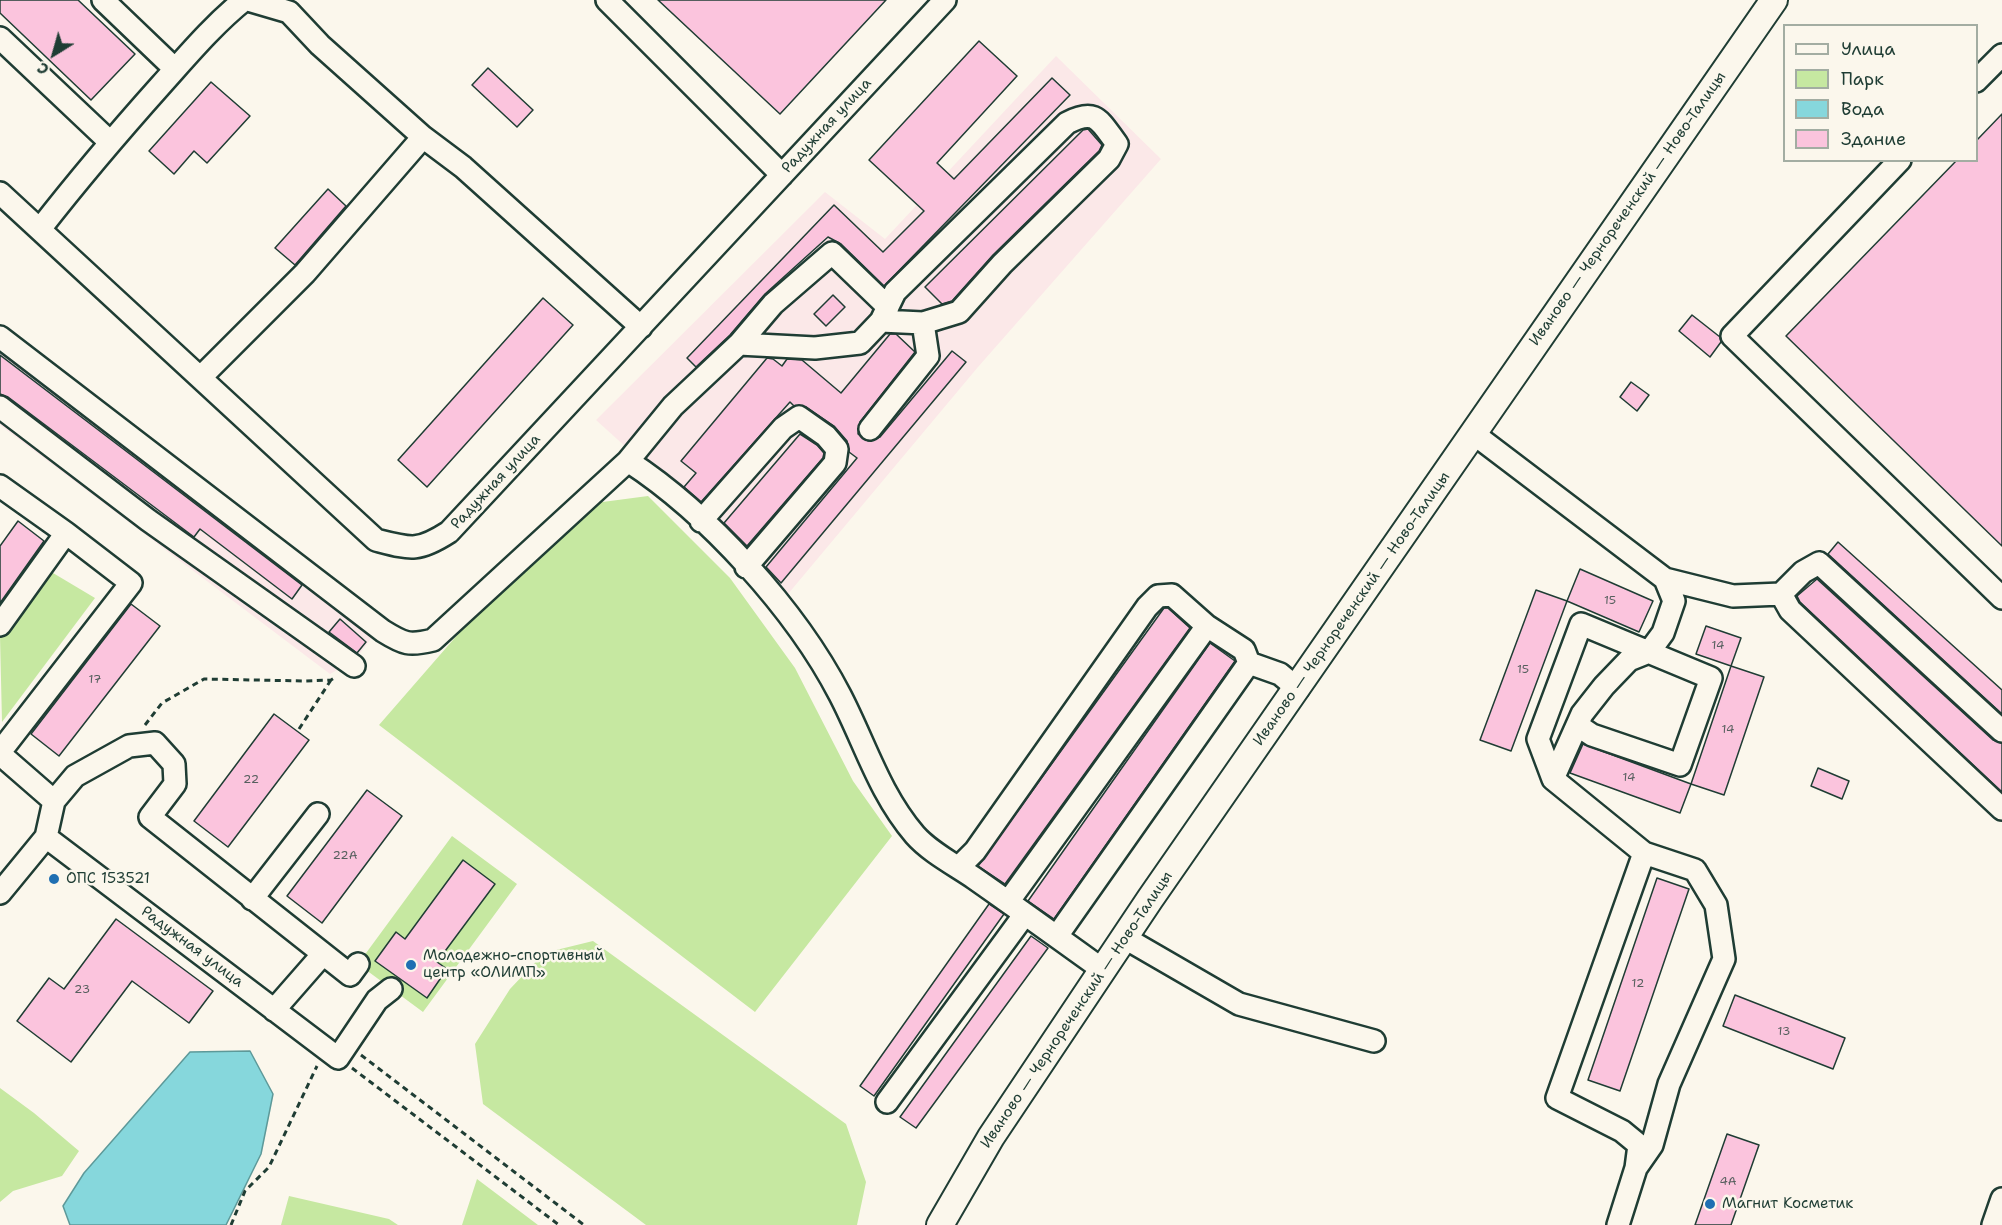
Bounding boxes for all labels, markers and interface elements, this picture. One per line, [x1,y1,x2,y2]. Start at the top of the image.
north arrow [24,24,84,84]
legend [1783,24,1978,162]
text: Улица [1841,37,1895,61]
text: С [33,57,53,80]
text: Парк [1841,67,1884,91]
street label: Иваново — Чернореченский — Ново-Талицы [1526,69,1730,349]
street label: Радужная улица [778,75,876,177]
text: Вода [1841,97,1884,121]
text: Здание [1841,127,1906,151]
street label: Радужная улица [447,431,545,533]
street label: Иваново — Чернореченский — Ново-Талицы [1250,469,1454,749]
house number: 15 [1604,594,1616,608]
house number: 14 [1712,639,1724,653]
house number: 15 [1517,663,1529,677]
house number: 17 [89,673,101,687]
house number: 14 [1722,723,1734,737]
house number: 14 [1623,771,1635,785]
house number: 22 [243,773,259,787]
house number: 22А [333,849,357,863]
street label: Иваново — Чернореченский — Ново-Талицы [977,868,1177,1152]
place label: ОПС 153521 [66,870,150,888]
marker: ОПС 153521 [47,872,61,886]
street label: Радужная улица [137,903,247,991]
place label: Молодежно-спортивный центр «ОЛИМП» [423,947,604,982]
marker: Молодежно-спортивный центр «ОЛИМП» [404,958,418,972]
house number: 12 [1632,977,1644,991]
house number: 23 [74,983,90,997]
house number: 13 [1778,1025,1790,1039]
house number: 4А [1719,1175,1737,1189]
place label: Магнит Косметик [1722,1195,1853,1213]
marker: Магнит Косметик [1703,1197,1717,1211]

